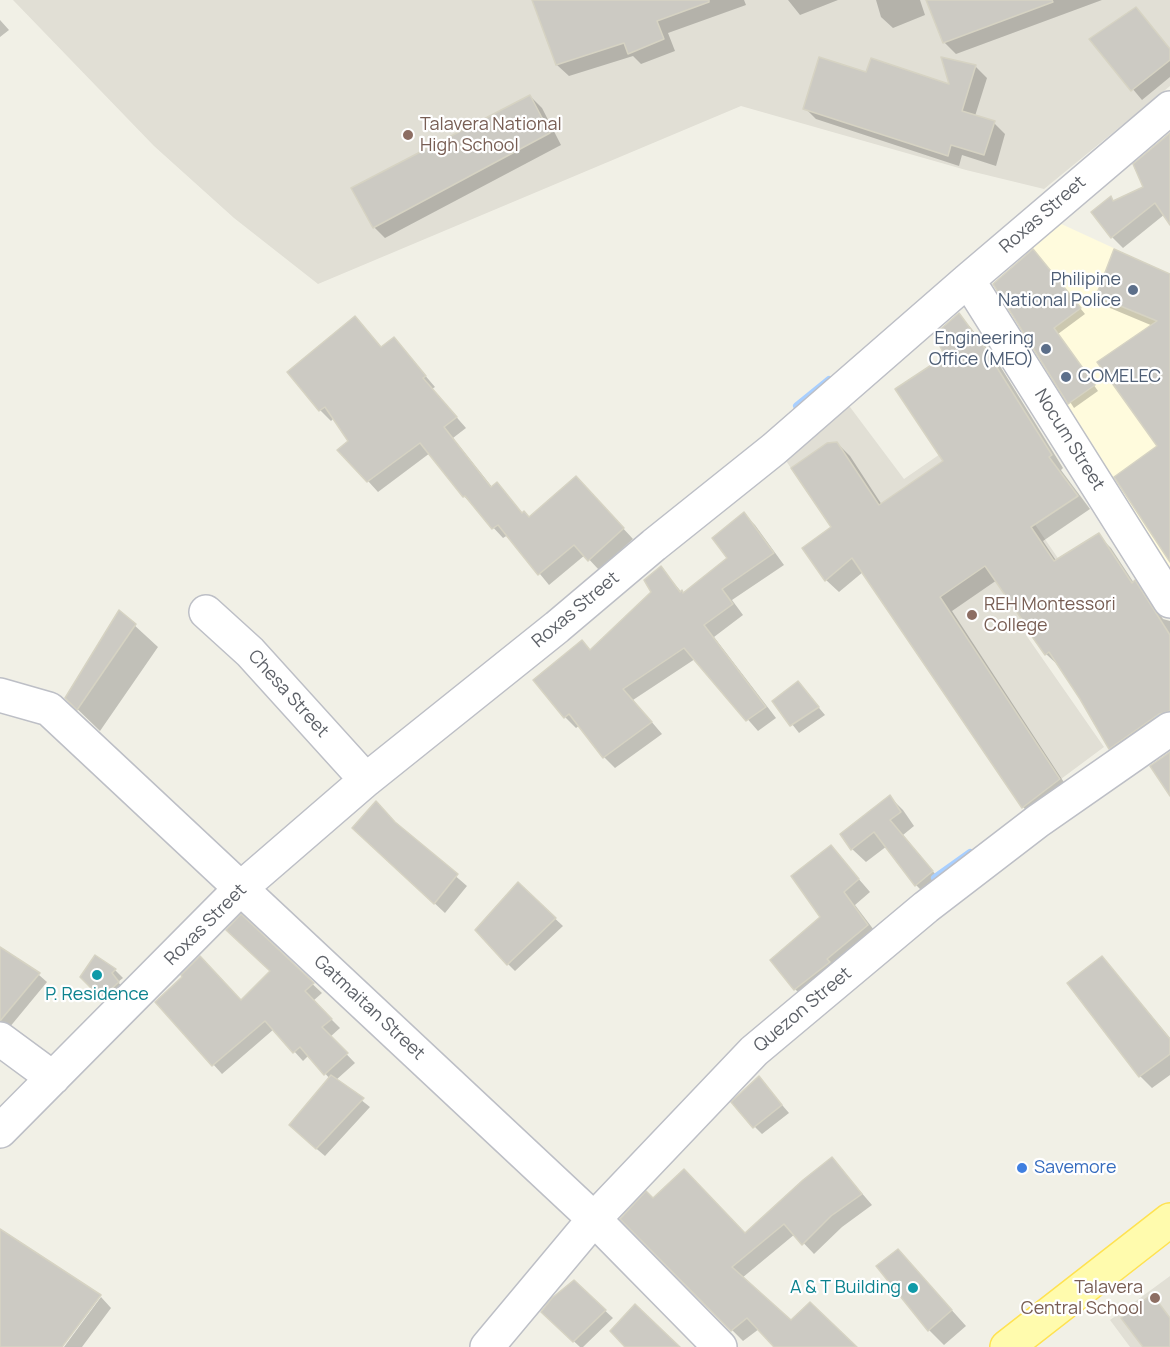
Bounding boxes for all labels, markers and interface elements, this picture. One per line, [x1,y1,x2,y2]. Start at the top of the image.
place label: Talavera National High School [420,114,562,156]
marker: Talavera National High School [401,128,415,142]
street label: Roxas Street [996,172,1090,258]
place label: Philipine National Police [998,269,1121,312]
marker: Philipine National Police [1126,283,1140,297]
place label: Engineering Office (MEO) [929,328,1034,370]
marker: Engineering Office (MEO) [1039,342,1053,356]
place label: COMELEC [1078,366,1161,388]
marker: COMELEC [1059,370,1073,384]
street label: Nocum Street [1029,385,1109,495]
street label: Roxas Street [528,567,624,653]
place label: REH Montessori College [984,594,1116,636]
marker: REH Montessori College [965,608,979,622]
street label: Chesa Street [243,646,333,742]
street label: Roxas Street [161,880,251,970]
street label: Gatmaitan Street [309,951,429,1065]
street label: Quezon Street [750,963,856,1057]
marker: P. Residence [90,968,104,982]
place label: P. Residence [45,984,149,1006]
place label: Savemore [1034,1157,1116,1179]
marker: Savemore [1015,1161,1029,1175]
place label: A & T Building [790,1277,901,1299]
place label: Talavera Central School [1021,1277,1143,1320]
marker: A & T Building [906,1281,920,1295]
marker: Talavera Central School [1148,1291,1162,1305]

